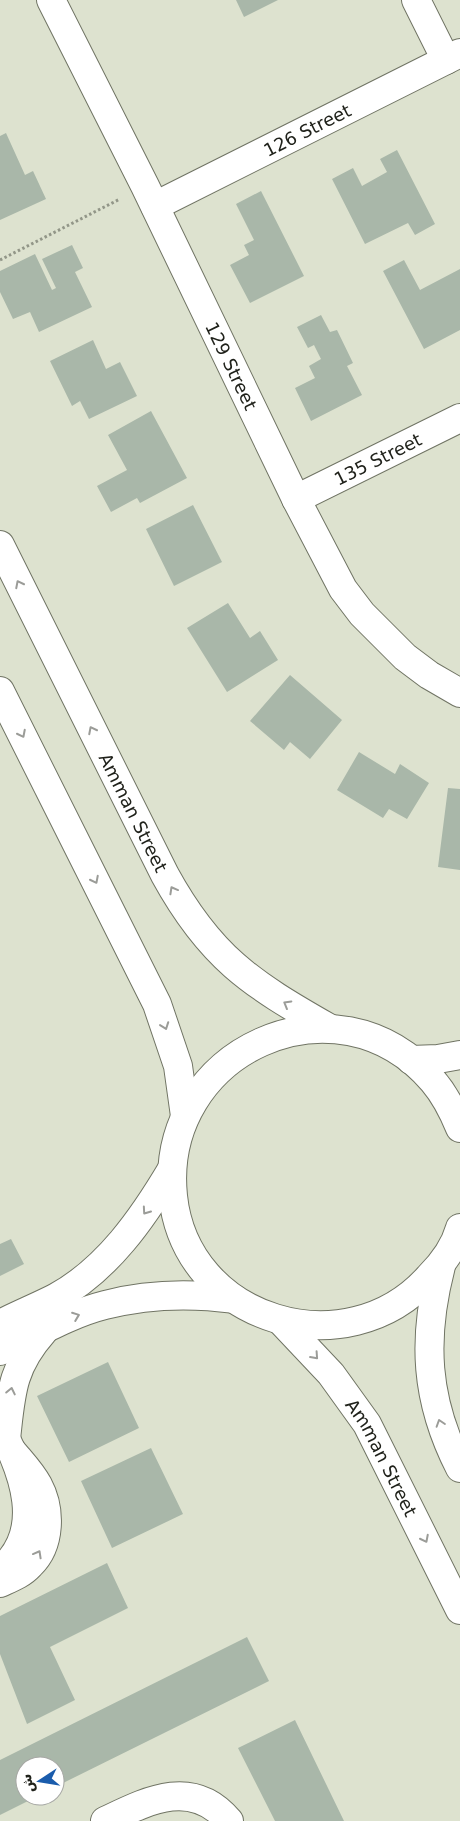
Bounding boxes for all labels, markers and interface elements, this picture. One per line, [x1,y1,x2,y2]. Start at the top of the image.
street label: 126 Street [260,99,354,160]
street label: 129 Street [202,319,262,413]
street label: 135 Street [330,428,425,489]
one-way arrow [16,581,26,590]
one-way arrow [88,726,98,735]
one-way arrow [16,729,26,738]
street label: Amman Street [95,749,172,875]
one-way arrow [88,874,98,883]
one-way arrow [170,887,180,896]
one-way arrow [283,1000,292,1010]
one-way arrow [159,1021,169,1030]
one-way arrow [143,1205,152,1215]
one-way arrow [71,1312,80,1322]
one-way arrow [309,1350,318,1359]
one-way arrow [5,1386,16,1395]
street label: Amman Street [342,1395,422,1520]
one-way arrow [436,1419,446,1428]
one-way arrow [419,1534,429,1543]
one-way arrow [32,1551,42,1560]
north arrow [15,1756,65,1806]
text: ش [17,1773,37,1795]

